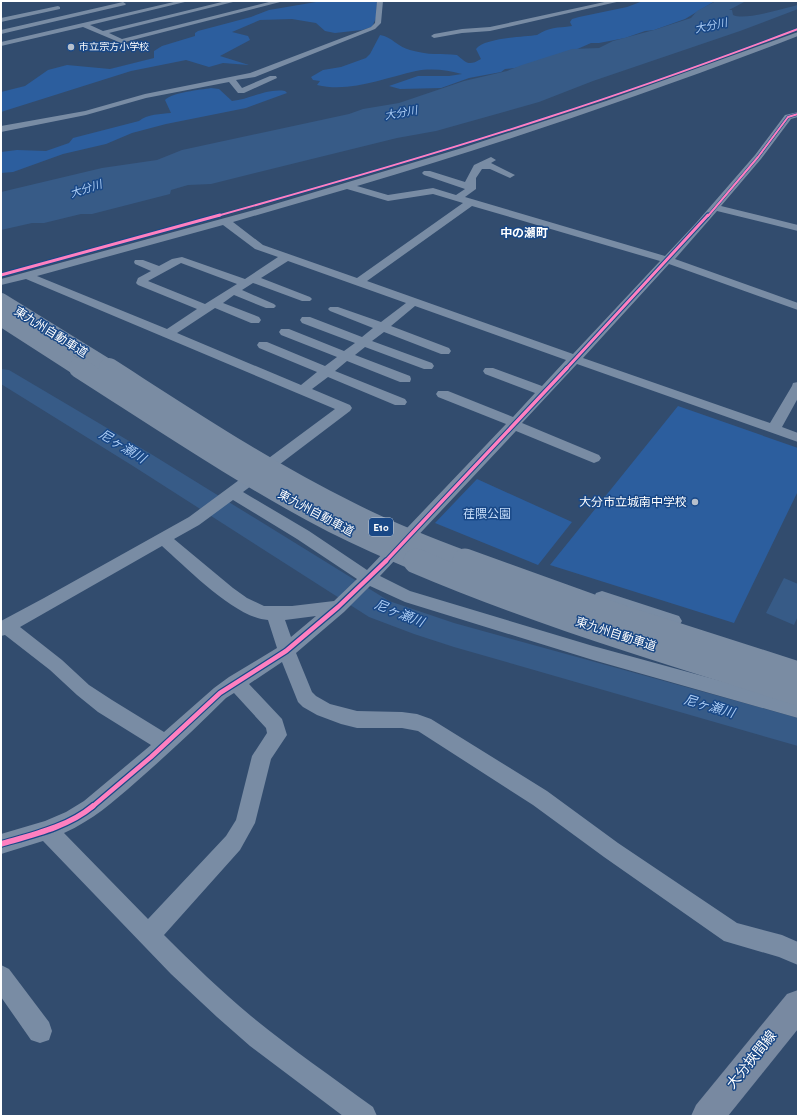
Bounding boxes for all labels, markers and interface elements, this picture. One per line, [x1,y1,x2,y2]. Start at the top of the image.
water label: 大分川 [694,16,729,35]
place label: 市立宗方小学校 [79,41,149,52]
marker: 市立宗方小学校 [66,42,76,52]
water label: 大分川 [384,104,419,121]
water label: 大分川 [68,177,104,199]
district label: 中の瀬町 [500,227,548,239]
street label: 東九州自動車道 [12,304,90,359]
water label: 尼ヶ瀬川 [96,427,150,467]
street label: 東九州自動車道 [276,487,356,538]
place label: 大分市立城南中学校 [579,495,687,508]
marker: 大分市立城南中学校 [690,497,700,507]
park label: 荏隈公園 [463,507,511,520]
road number: E10 [369,518,393,536]
water label: 尼ヶ瀬川 [372,597,428,631]
street label: 東九州自動車道 [574,614,658,653]
water label: 尼ヶ瀬川 [682,693,738,721]
street label: 大分挾間線 [723,1027,779,1092]

